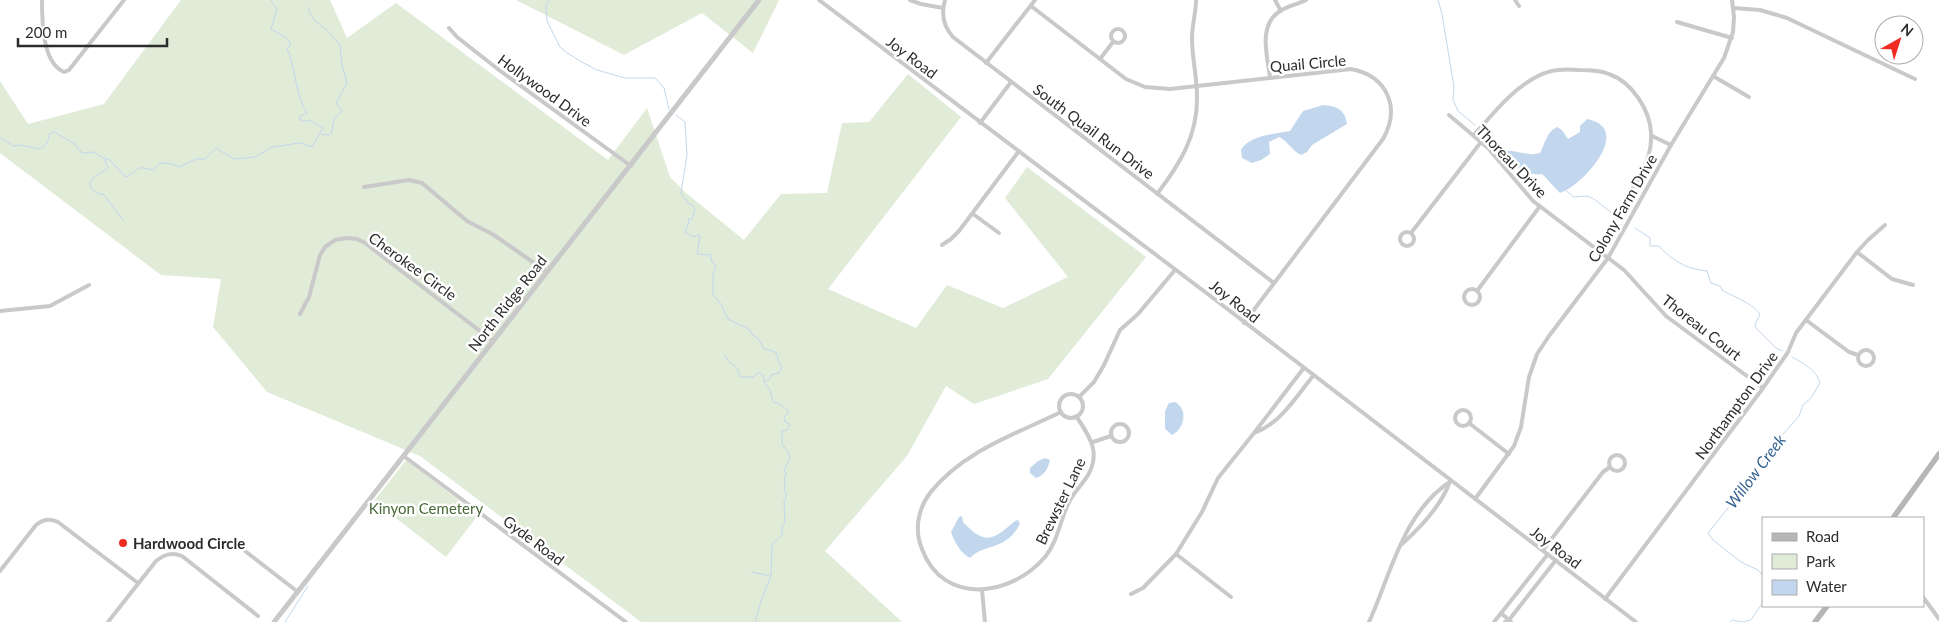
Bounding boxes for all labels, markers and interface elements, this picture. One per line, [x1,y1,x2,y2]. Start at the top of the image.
scale bar [18,15,166,47]
north arrow [1874,15,1924,65]
text: N [1898,20,1917,40]
text: 200 m [25,23,67,41]
street label: Joy Road [883,32,941,82]
street label: Hollywood Drive [495,50,595,130]
street label: Quail Circle [1269,51,1347,75]
street label: South Quail Run Drive [1030,80,1158,182]
street label: Thoreau Drive [1473,121,1551,201]
street label: Colony Farm Drive [1584,151,1660,265]
street label: Cherokee Circle [366,228,461,304]
street label: North Ridge Road [464,251,550,355]
street label: Joy Road [1206,276,1264,326]
street label: Thoreau Court [1659,290,1746,364]
street label: Northampton Drive [1691,348,1781,462]
water label: Willow Creek [1721,430,1789,512]
street label: Brewster Lane [1031,455,1089,547]
park label: Kinyon Cemetery [369,499,483,517]
street label: Gyde Road [500,511,568,569]
legend [1762,517,1924,607]
street label: Joy Road [1527,522,1585,572]
text: Road [1806,527,1839,545]
place label: Hardwood Circle [133,534,245,552]
marker: Hardwood Circle [117,537,129,549]
text: Park [1806,552,1836,570]
text: Water [1806,577,1847,595]

